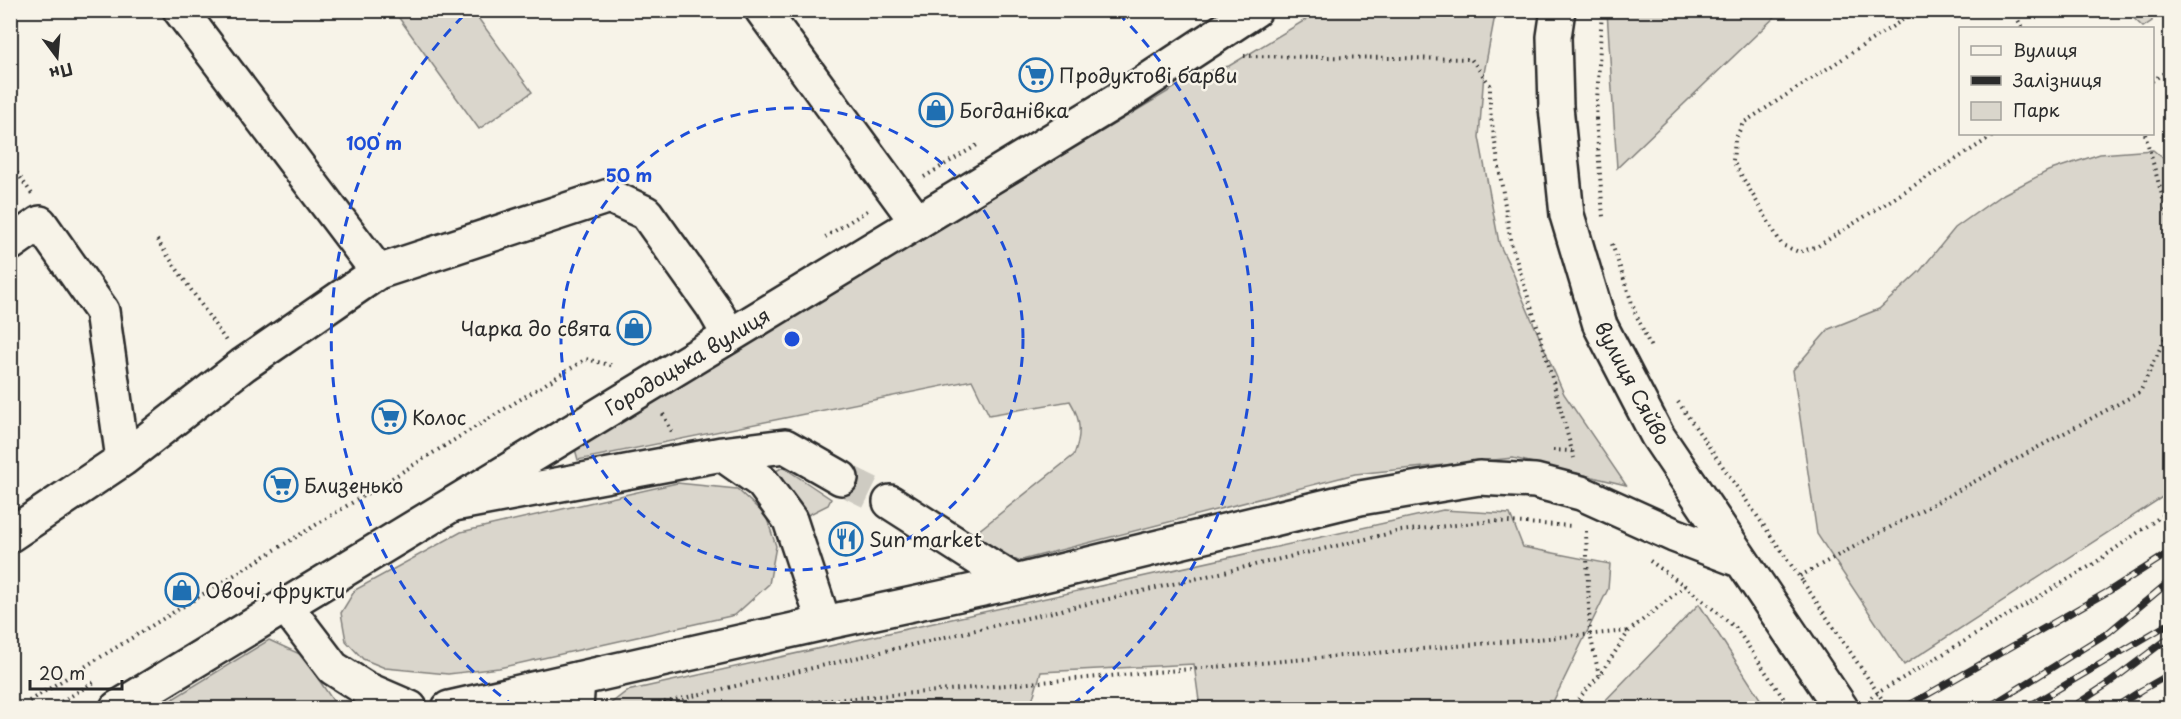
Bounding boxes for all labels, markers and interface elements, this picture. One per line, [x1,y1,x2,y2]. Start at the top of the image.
north arrow [27,27,87,87]
legend [1959,27,2154,135]
text: Вулиця [2013,36,2078,63]
supermarket icon: Продуктові барви [1018,57,1054,93]
text: Пн [47,58,76,87]
place label: Продуктові барви [1059,60,1237,90]
text: Залізниця [2012,66,2102,93]
shop icon: Богданівка [918,92,954,128]
place label: Богданівка [959,95,1069,125]
text: Парк [2013,96,2060,123]
text: 100 m [346,129,402,156]
text: 50 m [606,161,652,188]
street label: Городоцька вулиця [599,300,775,422]
shop icon: Чарка до свята [616,310,652,346]
place label: Чарка до свята [461,313,612,343]
street label: вулиця Сяйво [1588,316,1678,450]
centre of rings [782,329,802,349]
supermarket icon: Колос [371,399,407,435]
place label: Колос [412,402,466,432]
supermarket icon: Близенько [263,467,299,503]
place label: Близенько [304,470,403,500]
restaurant icon: Sun market [828,521,864,557]
place label: Sun market [869,524,982,554]
shop icon: Овочі, фрукти [164,572,200,608]
place label: Овочі, фрукти [205,575,345,605]
scale bar [30,653,122,691]
text: 20 m [39,659,85,686]

